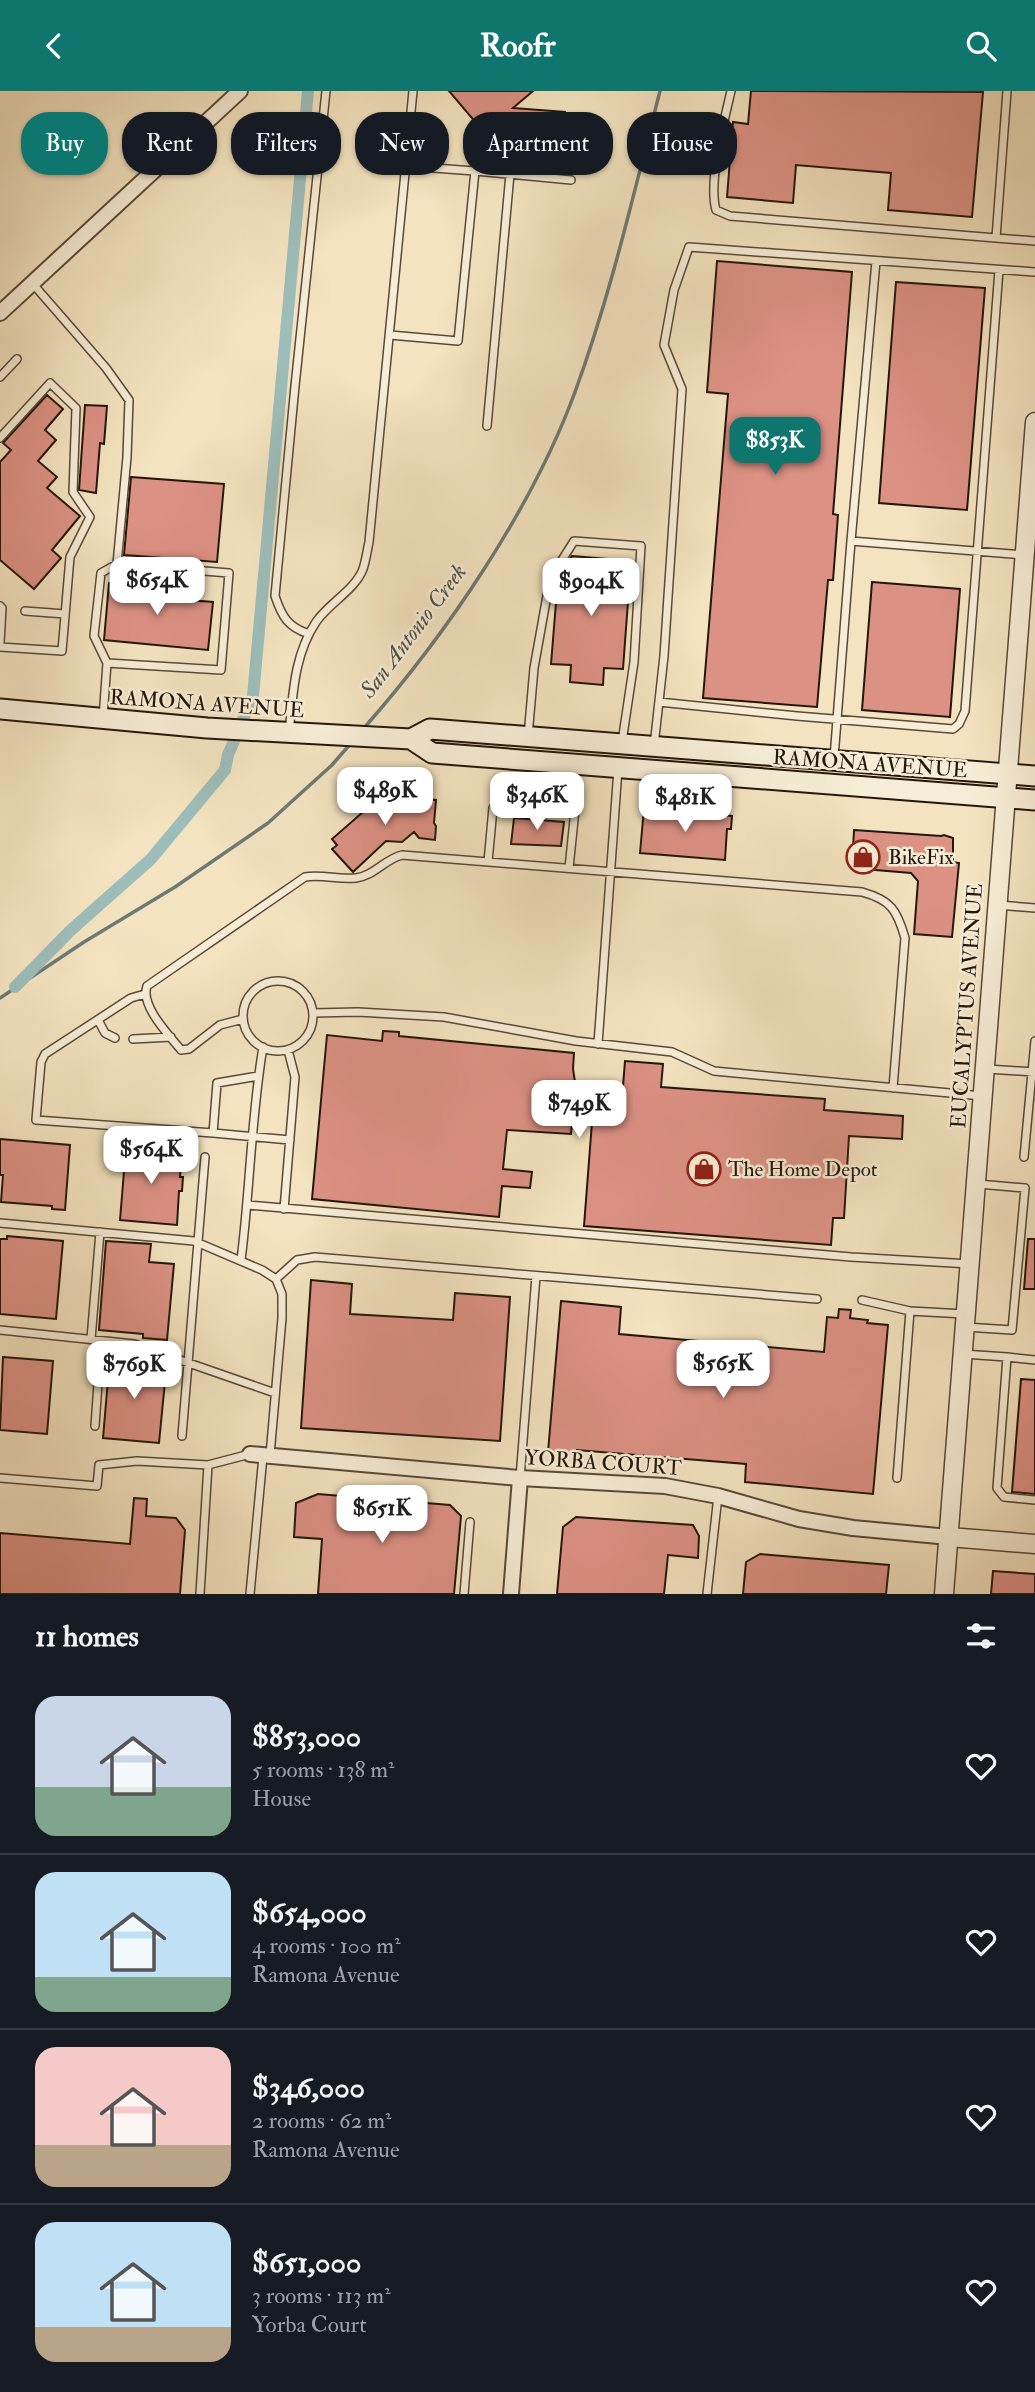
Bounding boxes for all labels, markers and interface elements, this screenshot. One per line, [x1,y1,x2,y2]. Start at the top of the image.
text: Roofr [480,26,555,66]
icon: back [35,27,73,65]
icon: search [962,27,1000,65]
chip: Buy [21,112,108,175]
chip: Rent [122,112,217,175]
chip: Filters [231,112,341,175]
chip: New [355,112,449,175]
chip: Apartment [463,112,613,175]
chip: House [627,112,737,175]
pin: $853K [726,417,824,477]
text: $853K [746,425,804,454]
pin: $654K [108,557,206,617]
water label: San Antonio Creek [353,558,473,705]
pin: $904K [542,559,640,618]
text: $654K [126,565,188,594]
text: $904K [559,566,624,595]
street label: RAMONA AVENUE [109,684,305,724]
street label: RAMONA AVENUE [772,744,968,784]
pin: $489K [336,767,434,827]
pin: $346K [488,773,586,832]
text: $489K [353,775,417,804]
pin: $481K [636,775,734,834]
text: $346K [506,780,568,809]
text: $481K [655,782,715,811]
shop icon: BikeFix [844,838,882,876]
place label: BikeFix [888,844,954,871]
street label: EUCALYPTUS AVENUE [945,882,989,1130]
pin: $749K [530,1081,628,1140]
text: $749K [547,1088,611,1117]
pin: $564K [102,1127,200,1186]
text: $564K [119,1134,183,1163]
shop icon: The Home Depot [685,1150,723,1188]
place label: The Home Depot [728,1156,878,1183]
pin: $769K [85,1341,183,1401]
pin: $565K [674,1341,772,1400]
text: $565K [693,1348,753,1377]
text: $769K [102,1349,166,1378]
street label: YORBA COURT [524,1444,683,1482]
pin: $651K [333,1485,431,1545]
text: $651K [352,1493,412,1522]
icon: filters [962,1617,1000,1655]
text: 11 homes [35,1618,139,1655]
text: $853,000 [252,1718,361,1755]
icon: home [91,1724,175,1808]
icon: heart [962,1747,1000,1785]
text: 5 rooms · 138 m² [252,1755,395,1784]
text: House [252,1784,311,1813]
text: $654,000 [252,1894,367,1931]
icon: home [91,1900,175,1984]
icon: heart [962,1923,1000,1961]
text: 4 rooms · 100 m² [252,1931,401,1960]
text: Ramona Avenue [252,1960,400,1989]
text: $346,000 [252,2069,365,2106]
icon: home [91,2075,175,2159]
icon: heart [962,2098,1000,2136]
text: 2 rooms · 62 m² [252,2106,391,2135]
text: Ramona Avenue [252,2135,400,2164]
text: $651,000 [252,2244,361,2281]
icon: home [91,2250,175,2334]
icon: heart [962,2273,1000,2311]
text: 3 rooms · 113 m² [252,2281,391,2310]
text: Yorba Court [252,2310,367,2339]

